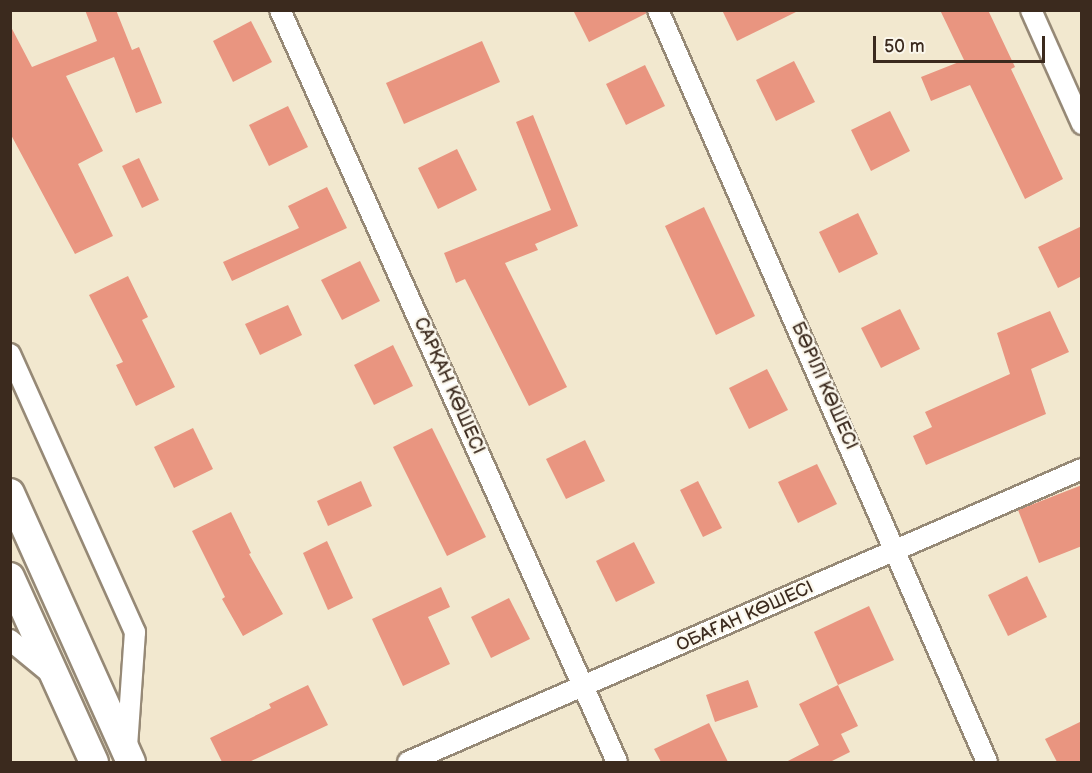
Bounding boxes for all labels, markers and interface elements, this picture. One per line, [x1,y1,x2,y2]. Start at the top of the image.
scale bar [876,24,1048,62]
text: 50 m [884,36,925,57]
street label: САРҚАН КӨШЕСІ [409,314,489,458]
street label: БӨРІЛІ КӨШЕСІ [786,319,862,453]
street label: ОБАҒАН КӨШЕСІ [673,577,817,657]

